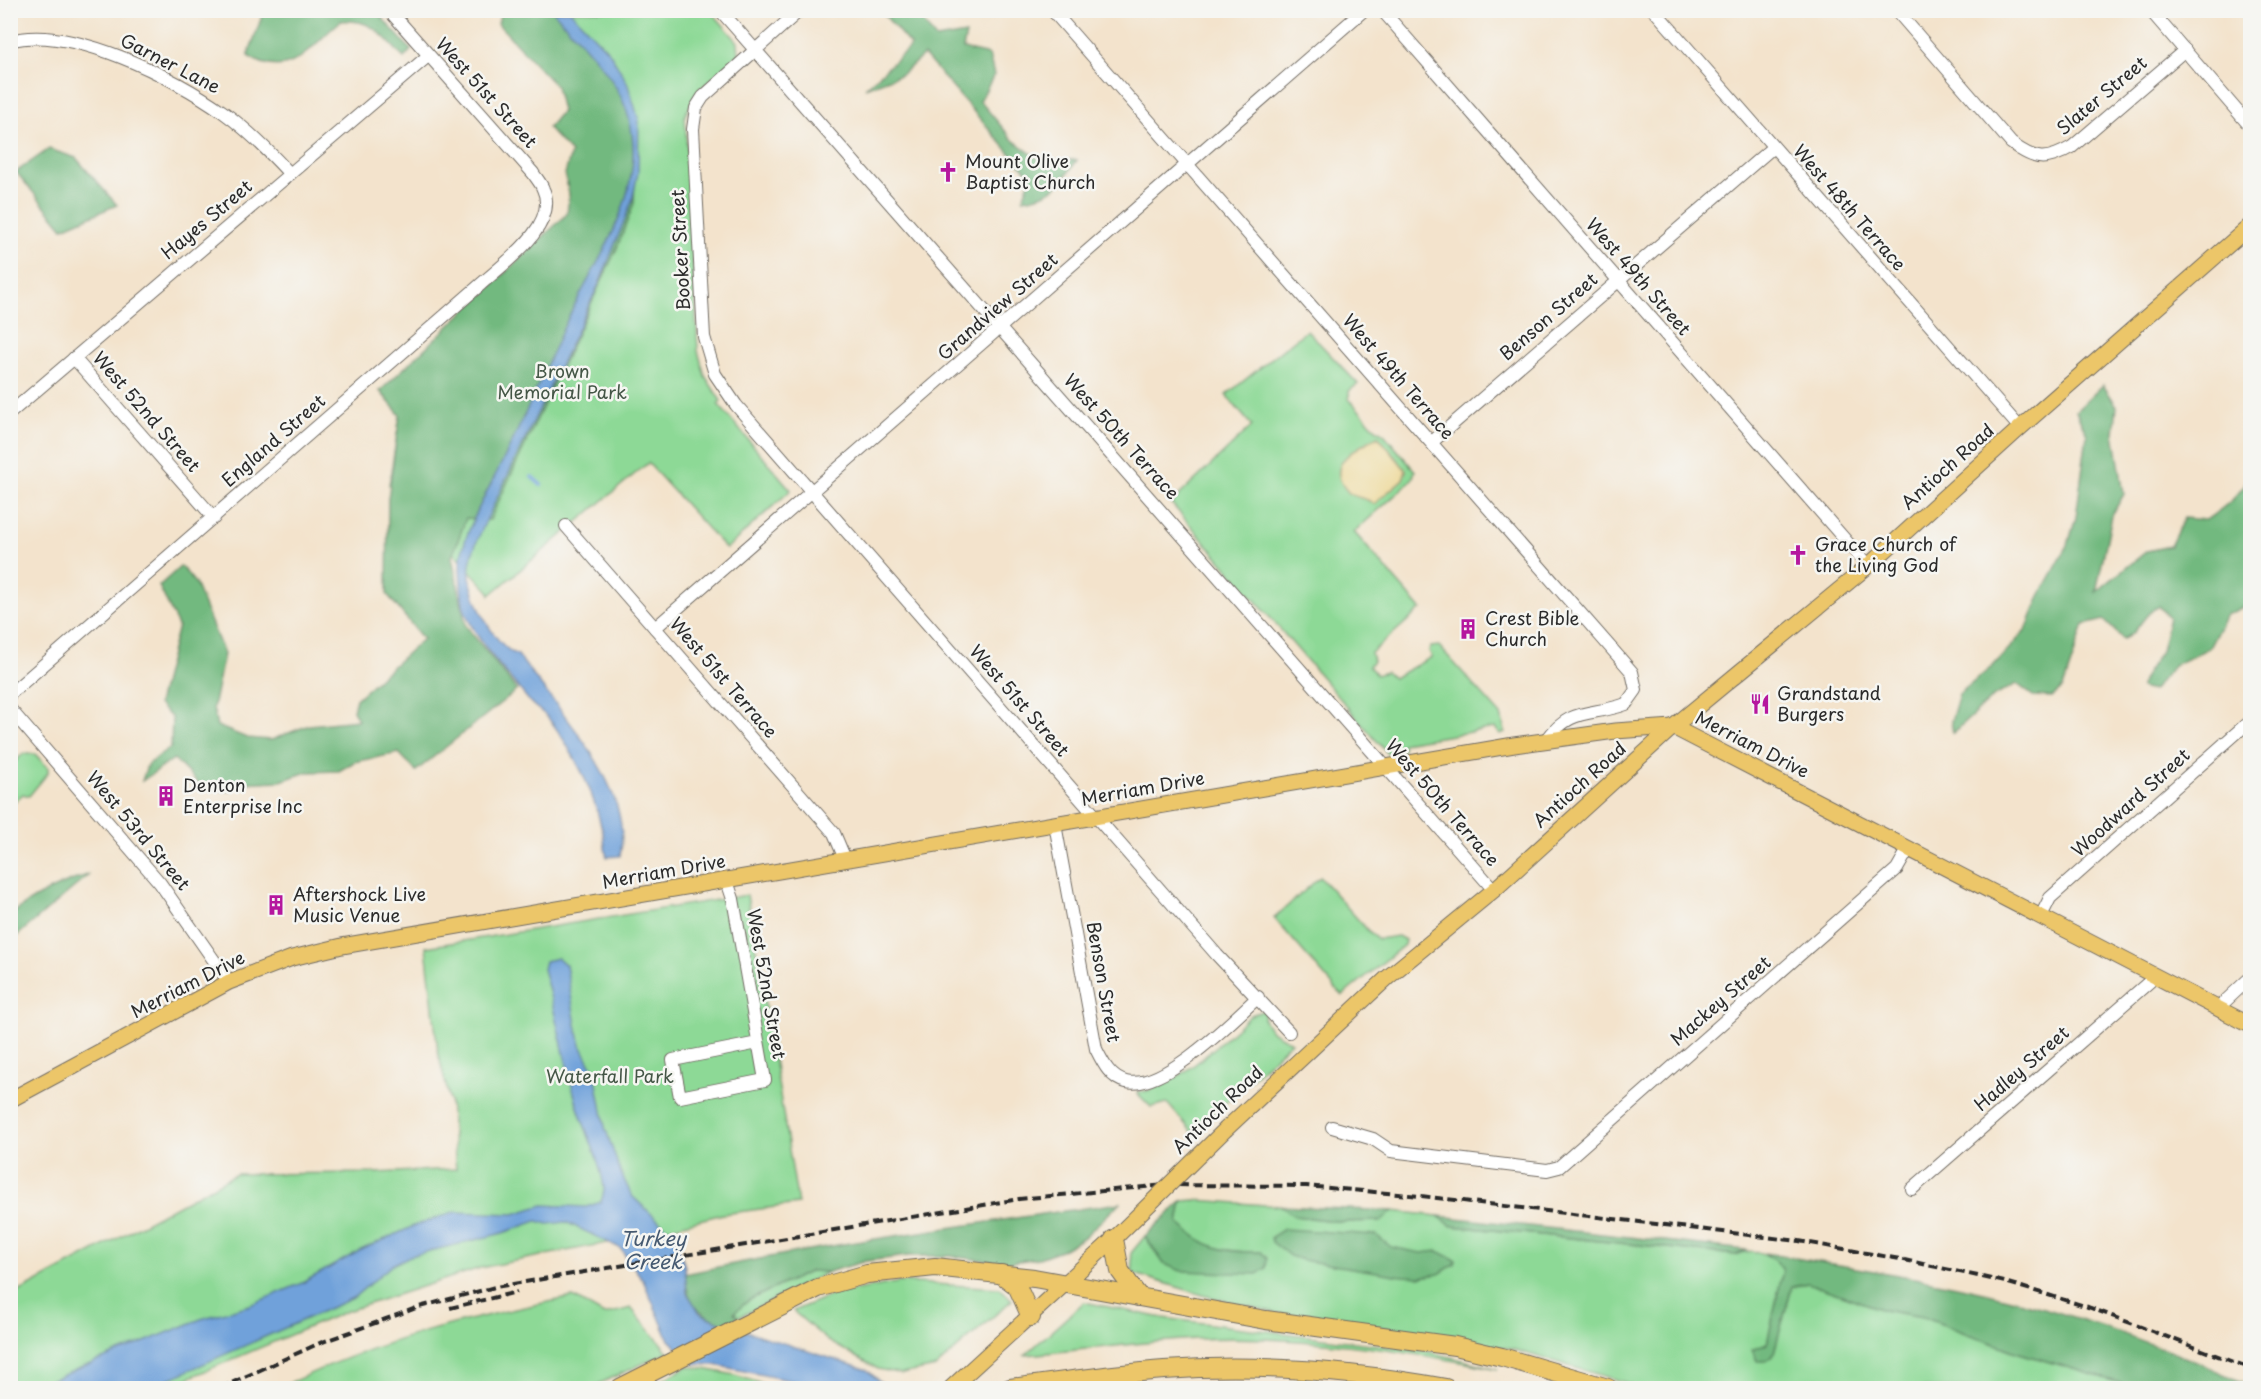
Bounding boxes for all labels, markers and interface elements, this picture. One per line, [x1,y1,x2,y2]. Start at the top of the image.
street label: Garner Lane [116,26,225,99]
street label: West 51st Street [430,31,544,153]
street label: Slater Street [2050,49,2152,141]
street label: West 48th Terrace [1788,138,1913,276]
place label: Mount Olive Baptist Church [965,147,1095,195]
church icon: Mount Olive Baptist Church [936,160,960,184]
street label: Hayes Street [155,173,258,265]
street label: Booker Street [663,189,696,311]
street label: West 49th Street [1580,211,1698,341]
street label: Grandview Street [931,246,1063,366]
street label: Benson Street [1493,266,1603,366]
street label: West 49th Terrace [1337,307,1461,445]
street label: West 52nd Street [87,345,207,477]
park label: Brown Memorial Park [497,357,627,405]
street label: West 50th Terrace [1058,367,1186,505]
street label: England Street [215,387,331,493]
street label: Antioch Road [1894,417,2000,515]
place label: Grace Church of the Living God [1815,530,1958,578]
church icon: Grace Church of the Living God [1786,543,1810,567]
place label: Crest Bible Church [1485,604,1580,652]
street label: West 51st Terrace [664,611,784,744]
building icon: Crest Bible Church [1456,617,1480,641]
street label: West 51st Street [964,638,1077,762]
place label: Grandstand Burgers [1777,679,1881,727]
restaurant icon: Grandstand Burgers [1748,692,1772,716]
street label: Merriam Drive [1691,703,1814,784]
street label: West 50th Terrace [1380,732,1506,872]
street label: Antioch Road [1526,735,1632,833]
street label: Woodward Street [2065,741,2195,862]
street label: Merriam Drive [1079,763,1207,812]
street label: West 53rd Street [81,764,197,896]
place label: Denton Enterprise Inc [183,771,302,819]
building icon: Denton Enterprise Inc [154,784,178,808]
street label: Merriam Drive [600,846,728,895]
place label: Aftershock Live Music Venue [293,880,426,928]
building icon: Aftershock Live Music Venue [264,893,288,917]
street label: West 52nd Street [741,906,794,1061]
street label: Benson Street [1081,919,1128,1044]
street label: Merriam Drive [126,943,249,1024]
street label: Mackey Street [1664,948,1776,1051]
street label: Hadley Street [1967,1019,2075,1117]
street label: Antioch Road [1165,1059,1268,1159]
park label: Waterfall Park [546,1062,674,1089]
water label: Turkey Creek [620,1223,688,1276]

